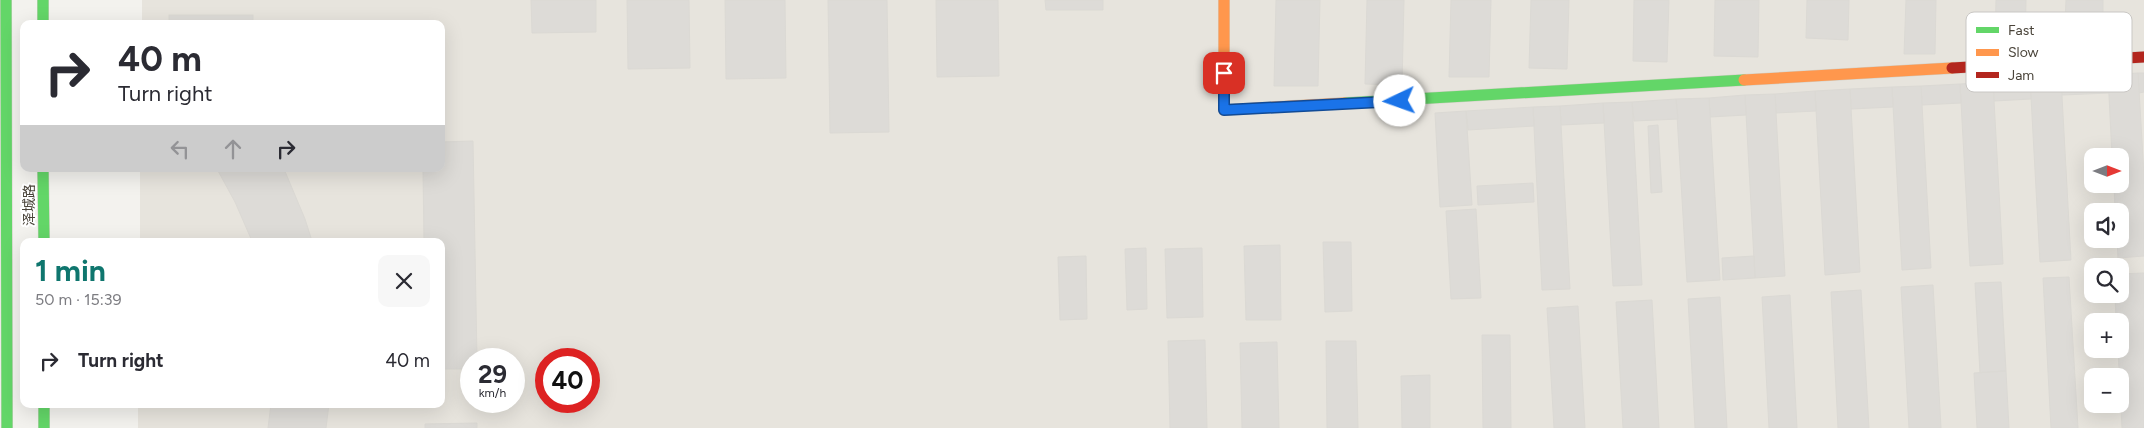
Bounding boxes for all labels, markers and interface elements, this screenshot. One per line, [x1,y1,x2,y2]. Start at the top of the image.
legend [1966,12,2132,92]
text: Fast [2008,22,2034,39]
text: 40 m [118,38,202,80]
icon: right [35,40,100,105]
text: Slow [2008,44,2039,61]
pin [1203,52,1245,94]
icon: arrive [1210,59,1238,87]
text: Jam [2008,67,2034,84]
position arrow [1373,74,1425,126]
text: Turn right [118,80,213,107]
icon: left [166,135,194,163]
icon: ahead [219,135,247,163]
icon: right [272,135,300,163]
north arrow [2084,148,2129,192]
map controls [2084,148,2129,413]
street label: 泽城路 [21,184,38,226]
button: sound [2084,203,2129,248]
text: 1 min [35,252,106,289]
button: close [378,255,430,307]
button: search [2084,258,2129,303]
text: 50 m · 15:39 [35,290,122,309]
button: + [2084,313,2129,358]
icon: right [35,347,63,375]
speed limit sign: 40 [535,348,600,413]
text: Turn right [78,349,164,372]
text: 40 m [385,349,430,372]
text: 29 [478,359,507,389]
button: − [2084,368,2129,413]
text: km/h [479,386,506,400]

